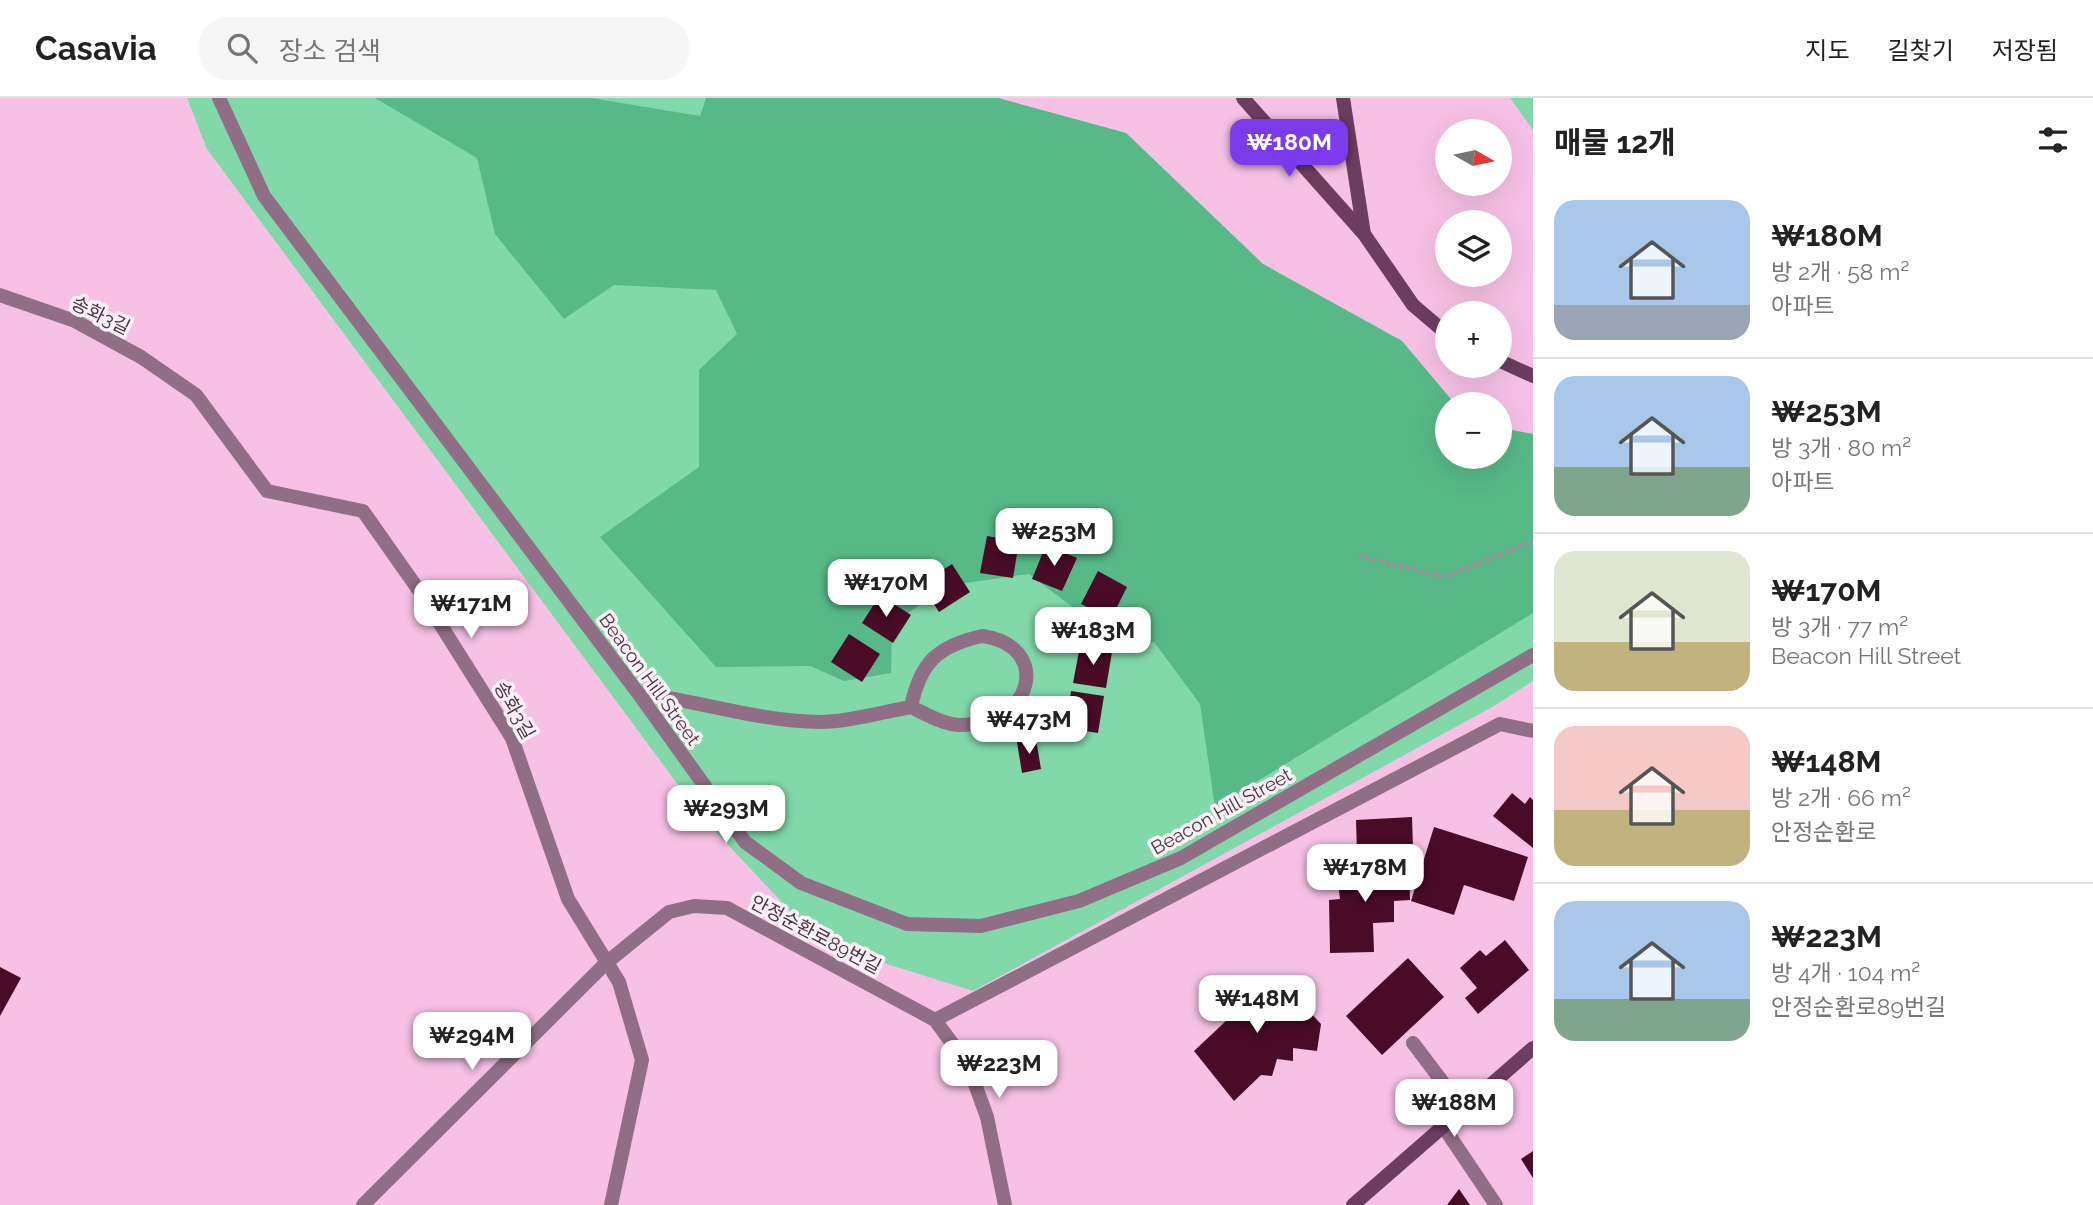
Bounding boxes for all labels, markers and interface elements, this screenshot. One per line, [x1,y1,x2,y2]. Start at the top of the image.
search box [199,17,689,80]
text: Casavia [35,29,157,68]
icon: search [223,29,261,67]
text: 장소 검색 [279,36,381,66]
text: 지도 [1805,36,1850,65]
text: 길찾기 [1888,36,1954,65]
text: 저장됨 [1992,36,2058,65]
north arrow [1435,119,1512,196]
map controls [1435,119,1512,469]
pin: ₩180M [1240,120,1338,179]
icon: filters [2034,121,2072,159]
text: 매물 12개 [1554,125,1676,160]
text: ₩180M [1246,128,1332,155]
button: layers [1435,210,1512,287]
text: ₩180M [1771,218,1883,253]
icon: home [1610,228,1694,312]
text: 방 2개 · 58 m² [1771,258,1909,285]
street label: 송화3길 [68,291,134,339]
text: 아파트 [1771,292,1834,319]
button: + [1435,301,1512,378]
button: − [1435,392,1512,469]
text: ₩253M [1771,394,1882,429]
icon: home [1610,404,1694,488]
text: 방 3개 · 80 m² [1771,434,1911,461]
text: 아파트 [1771,468,1834,495]
pin: ₩253M [1005,508,1103,568]
text: ₩253M [1012,517,1096,544]
pin: ₩170M [837,560,935,619]
text: ₩170M [844,568,928,595]
text: ₩170M [1771,573,1882,608]
icon: home [1610,579,1694,663]
pin: ₩171M [422,580,520,640]
text: ₩171M [430,589,512,616]
pin: ₩183M [1044,608,1142,667]
street label: Beacon Hill Street [595,609,705,750]
text: 방 3개 · 77 m² [1771,613,1908,640]
text: ₩183M [1051,616,1135,643]
text: Beacon Hill Street [1771,642,1961,669]
street label: 송화3길 [490,677,540,743]
pin: ₩473M [980,696,1078,756]
text: ₩473M [986,705,1072,732]
text: ₩148M [1771,744,1882,779]
icon: home [1610,754,1694,838]
street label: Beacon Hill Street [1147,763,1296,859]
text: 방 2개 · 66 m² [1771,784,1911,811]
pin: ₩293M [677,786,775,845]
text: ₩293M [683,794,769,821]
text: 안정순환로 [1771,818,1877,845]
pin: ₩178M [1316,844,1414,904]
text: ₩178M [1323,853,1407,880]
street label: 안정순환로89번길 [747,890,885,978]
text: ₩223M [1771,919,1882,954]
icon: home [1610,929,1694,1013]
text: 방 4개 · 104 m² [1771,959,1920,986]
pin: ₩148M [1208,976,1306,1035]
text: ₩148M [1215,984,1299,1011]
text: 안정순환로89번길 [1771,993,1946,1020]
pin: ₩294M [423,1012,521,1072]
text: ₩294M [429,1021,515,1048]
pin: ₩223M [950,1040,1048,1100]
text: ₩223M [956,1049,1042,1076]
pin: ₩188M [1405,1080,1503,1139]
text: ₩188M [1411,1088,1497,1115]

